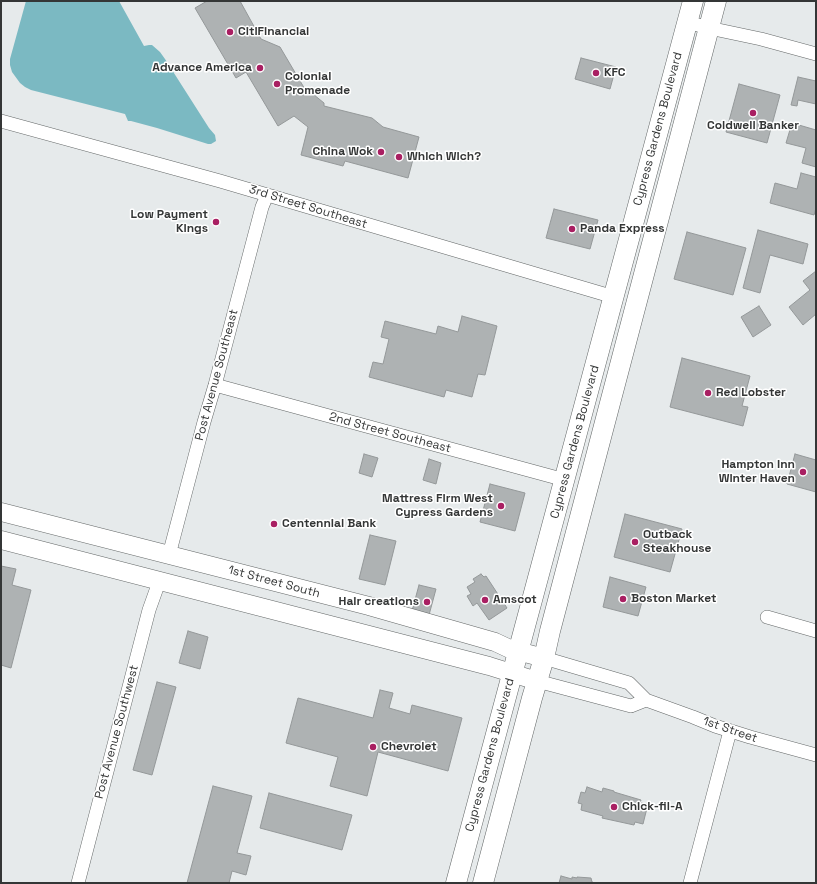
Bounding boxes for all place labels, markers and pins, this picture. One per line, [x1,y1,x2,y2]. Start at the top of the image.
place label: CitiFinancial [238,25,309,39]
marker: CitiFinancial [225,27,235,37]
place label: Advance America [152,61,252,75]
marker: Advance America [255,63,265,73]
place label: KFC [604,66,626,80]
marker: KFC [591,68,601,78]
place label: Colonial Promenade [285,70,350,98]
marker: Colonial Promenade [272,79,282,89]
marker: Coldwell Banker [748,108,758,118]
place label: Coldwell Banker [707,119,799,133]
place label: China Wok [312,145,373,159]
marker: China Wok [376,147,386,157]
place label: Which Wich? [407,150,481,164]
marker: Which Wich? [394,152,404,162]
place label: Low Payment Kings [131,208,208,236]
marker: Low Payment Kings [211,217,221,227]
place label: Panda Express [580,222,665,236]
marker: Panda Express [567,224,577,234]
place label: Red Lobster [716,386,786,400]
marker: Red Lobster [703,388,713,398]
place label: Hampton Inn Winter Haven [719,458,795,486]
marker: Hampton Inn Winter Haven [798,467,808,477]
place label: Mattress Firm West Cypress Gardens [382,492,493,520]
marker: Mattress Firm West Cypress Gardens [496,501,506,511]
place label: Centennial Bank [282,517,376,531]
marker: Centennial Bank [269,519,279,529]
place label: Outback Steakhouse [643,528,711,556]
marker: Outback Steakhouse [630,537,640,547]
place label: Boston Market [631,592,716,606]
place label: Amscot [493,593,537,607]
marker: Boston Market [618,594,628,604]
place label: Hair creations [339,595,419,609]
marker: Amscot [480,595,490,605]
marker: Hair creations [422,597,432,607]
place label: Chevrolet [381,740,437,754]
marker: Chevrolet [368,742,378,752]
place label: Chick-fil-A [622,800,683,814]
marker: Chick-fil-A [609,802,619,812]

